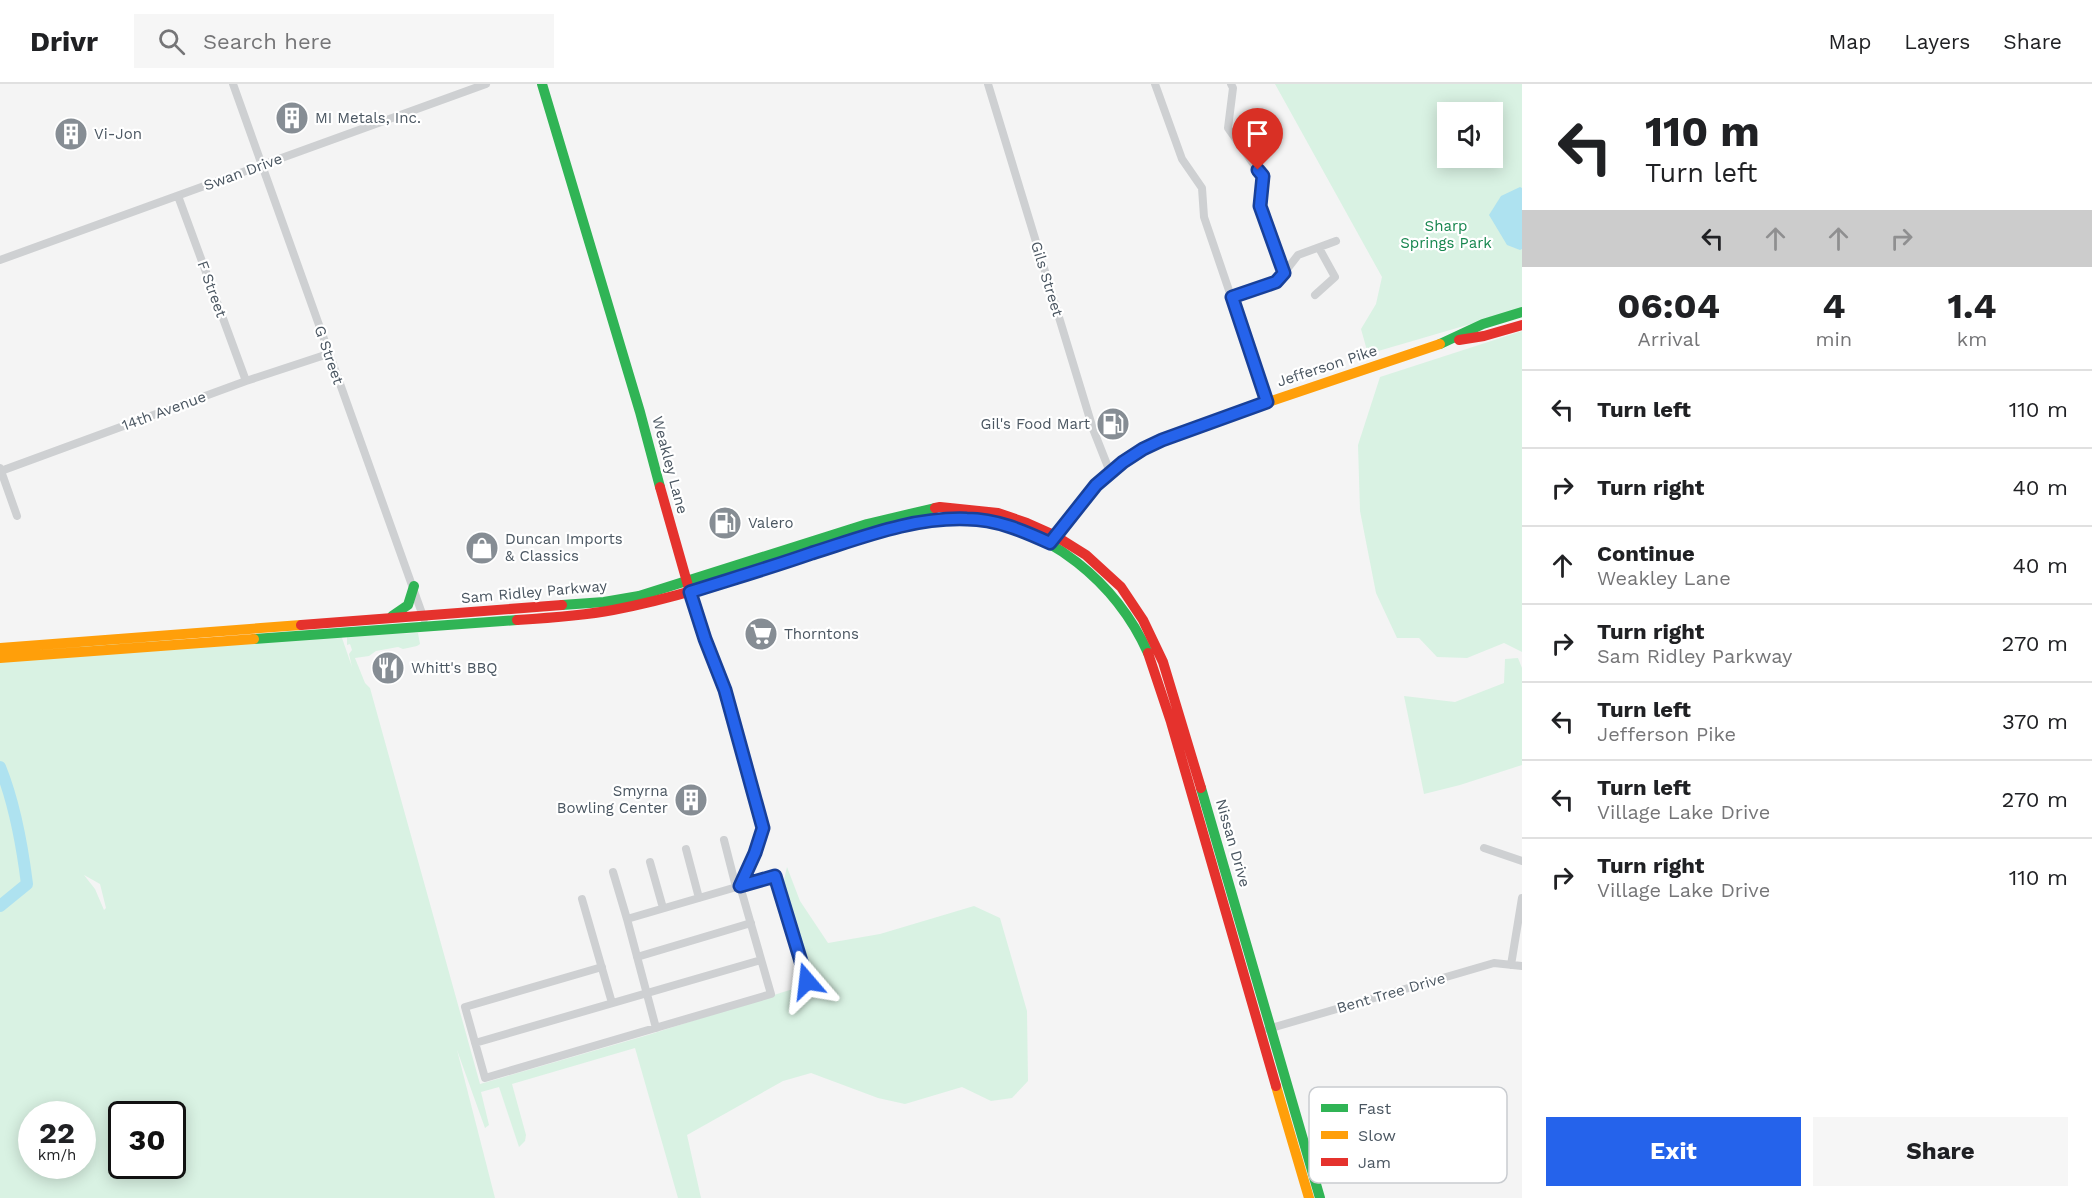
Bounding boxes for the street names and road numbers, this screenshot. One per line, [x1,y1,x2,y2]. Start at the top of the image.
street label: Swan Drive [201,149,285,195]
street label: Gils Street [1027,239,1067,319]
street label: F Street [193,258,231,321]
street label: G Street [311,323,348,387]
street label: Jefferson Pike [1275,341,1379,391]
street label: 14th Avenue [120,387,208,435]
street label: Weakley Lane [648,414,692,516]
street label: Sam Ridley Parkway [460,577,608,607]
street label: Nissan Drive [1212,797,1254,889]
street label: Bent Tree Drive [1335,969,1447,1017]

